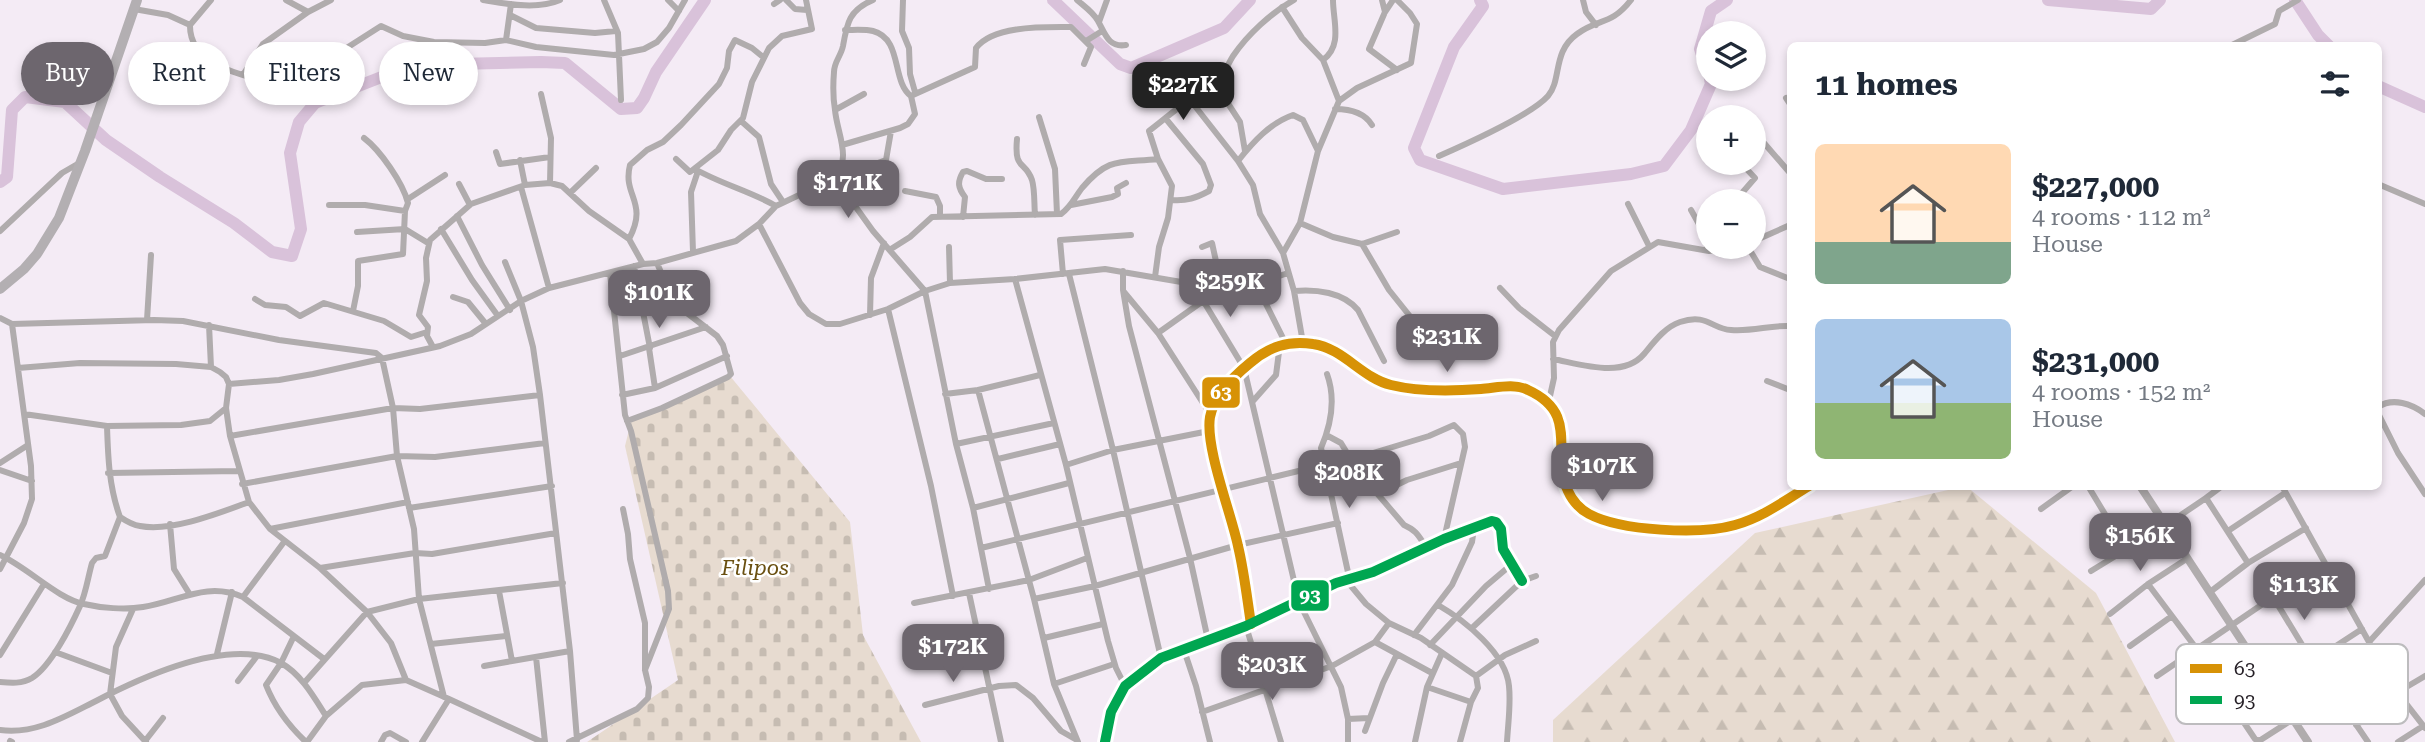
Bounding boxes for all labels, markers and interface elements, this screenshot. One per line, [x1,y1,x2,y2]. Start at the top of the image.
map controls [1696,21,1766,259]
button: layers [1696,21,1766,91]
chip: Buy [21,42,114,105]
chip: Rent [128,42,230,105]
chip: Filters [244,42,365,105]
chip: New [379,42,478,105]
pin: $227K [1134,62,1232,122]
icon: filters [2316,65,2354,103]
text: 11 homes [1815,67,1958,102]
text: $227K [1148,71,1218,98]
button: + [1696,105,1766,175]
pin: $171K [799,160,897,220]
text: $171K [813,169,883,196]
text: $227,000 [2032,169,2159,204]
icon: home [1871,172,1955,256]
button: − [1696,189,1766,259]
text: 4 rooms · 112 m² [2032,204,2210,231]
text: House [2032,231,2103,258]
pin: $259K [1181,260,1279,319]
text: $259K [1195,268,1265,295]
pin: $101K [610,270,708,330]
text: $101K [624,279,694,306]
pin: $231K [1398,314,1496,374]
text: $231K [1412,323,1482,350]
text: $231,000 [2032,344,2159,379]
icon: home [1871,347,1955,431]
line badge: 63 [1201,376,1241,409]
text: 4 rooms · 152 m² [2032,379,2210,406]
text: 63 [1210,381,1232,404]
text: House [2032,406,2103,433]
pin: $107K [1553,444,1651,503]
pin: $208K [1300,450,1398,510]
text: $107K [1567,452,1637,479]
text: $208K [1314,459,1384,486]
pin: $156K [2091,514,2189,573]
text: $156K [2105,522,2175,549]
park label: Filipos [720,556,789,580]
pin: $113K [2255,562,2353,622]
text: $113K [2269,571,2339,598]
line badge: 93 [1290,579,1330,612]
text: 93 [1299,584,1321,607]
pin: $172K [904,624,1002,684]
text: $172K [918,633,988,660]
pin: $203K [1223,642,1321,702]
legend [2176,644,2408,724]
text: $203K [1237,651,1307,678]
text: 63 [2234,657,2255,680]
text: 93 [2234,689,2255,712]

